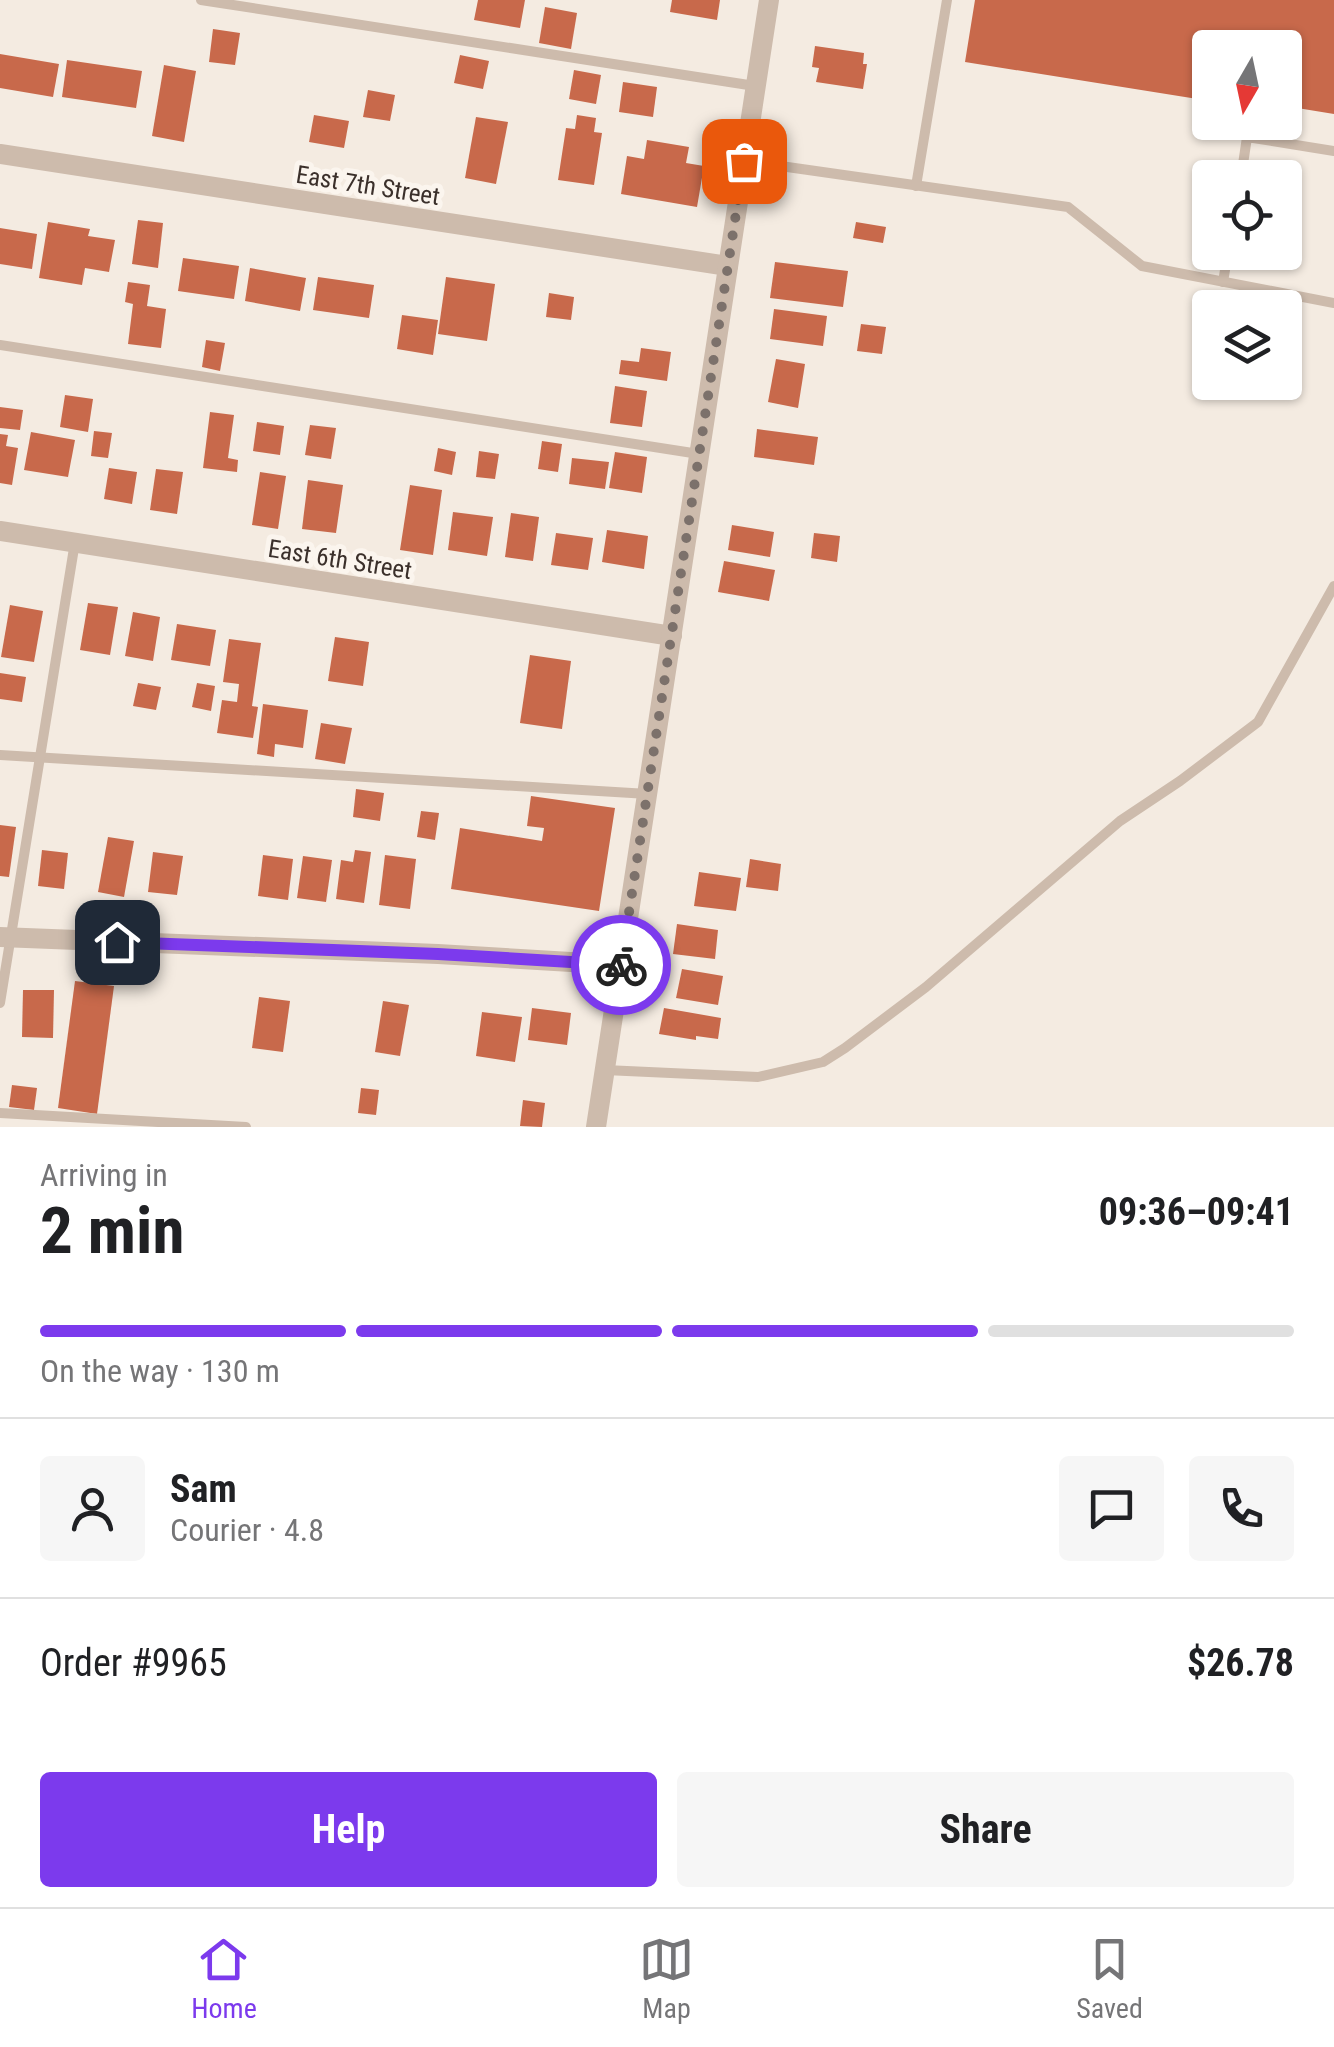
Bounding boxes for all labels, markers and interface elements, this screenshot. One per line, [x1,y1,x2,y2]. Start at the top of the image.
north arrow [1192,30,1302,140]
map controls [1192,30,1302,400]
pin [702,119,787,204]
icon: bag [717,134,772,189]
street label: East 7th Street [294,160,442,211]
button: locate [1192,160,1302,270]
button: layers [1192,290,1302,400]
street label: East 6th Street [266,534,414,585]
pin [75,900,160,985]
icon: home [90,915,145,970]
courier [571,915,671,1015]
icon: bike [594,938,649,993]
text: Arriving in [40,1156,168,1194]
text: 09:36–09:41 [1099,1190,1294,1234]
text: 2 min [40,1193,184,1269]
text: On the way · 130 m [40,1352,280,1390]
button: person [40,1456,145,1561]
button: chat [1059,1456,1164,1561]
button: phone [1189,1456,1294,1561]
text: Sam [170,1467,237,1511]
text: Courier · 4.8 [170,1511,324,1549]
text: Order #9965 [40,1641,227,1685]
text: $26.78 [1187,1641,1294,1685]
button: Help [40,1772,657,1887]
button: Share [677,1772,1294,1887]
tab: Home [191,1932,257,2025]
tab: Map [639,1932,694,2025]
tab: Saved [1076,1932,1143,2025]

